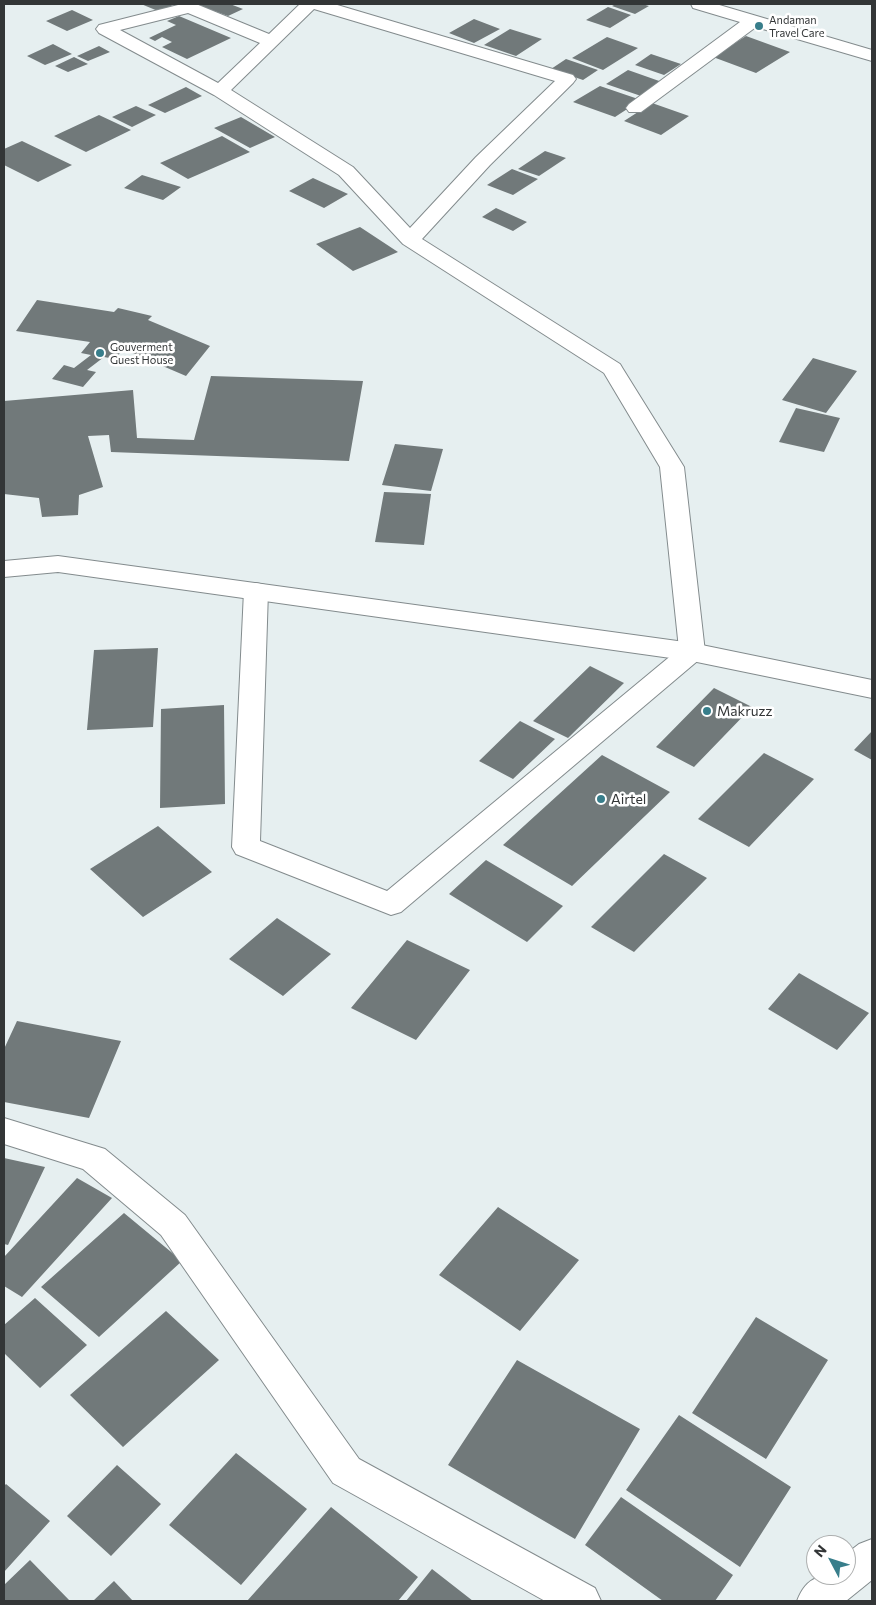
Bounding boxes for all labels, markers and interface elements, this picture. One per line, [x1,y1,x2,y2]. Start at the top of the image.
place label: Andaman Travel Care [769,13,824,39]
marker: Andaman Travel Care [753,20,765,32]
place label: Gouverment Guest House [110,340,173,366]
marker: Gouverment Guest House [94,347,106,359]
place label: Makruzz [717,703,773,719]
marker: Makruzz [701,705,713,717]
place label: Airtel [611,791,646,807]
marker: Airtel [595,793,607,805]
north arrow [806,1535,856,1585]
text: N [810,1541,830,1560]

